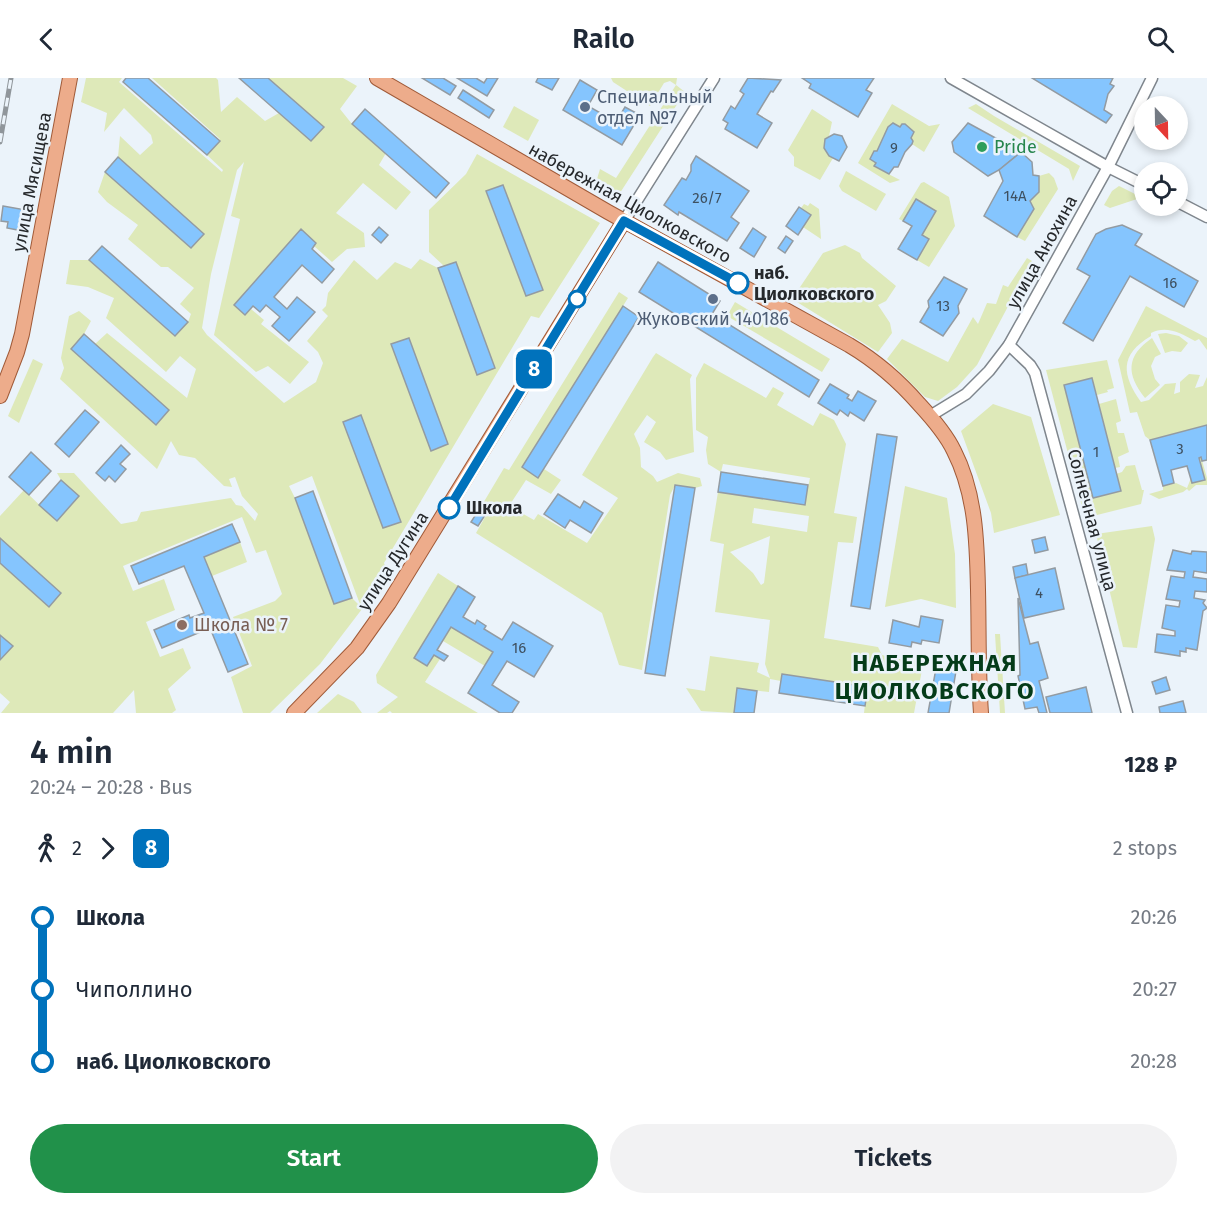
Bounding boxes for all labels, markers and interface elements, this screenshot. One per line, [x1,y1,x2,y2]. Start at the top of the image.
icon: back [30,23,63,56]
text: Railo [572,23,635,55]
icon: search [1144,23,1177,56]
place label: Специальный отдел №7 [597,86,713,129]
north arrow [1134,96,1188,150]
map controls [1134,96,1188,216]
marker: Специальный отдел №7 [578,100,592,114]
street label: улица Мясищева [8,110,56,254]
place label: Pride [994,136,1037,158]
street label: набережная Циолковского [525,138,735,268]
house number: 9 [890,139,898,157]
marker: Pride [975,140,989,154]
button: locate [1134,162,1188,216]
house number: 14А [1003,187,1027,205]
house number: 26/7 [692,189,722,207]
street label: улица Анохина [1002,191,1082,313]
place label: наб. Циолковского [754,262,874,305]
marker: наб. Циолковского [727,272,749,294]
house number: 16 [1163,274,1177,292]
unlabelled marker [568,290,586,308]
marker: Жуковский 140186 [706,292,720,306]
house number: 13 [936,297,950,315]
place label: Жуковский 140186 [637,308,789,330]
line badge: 8 [514,350,554,388]
text: 8 [528,356,540,382]
house number: 3 [1176,440,1184,458]
house number: 1 [1093,443,1099,461]
street label: Солнечная улица [1062,447,1122,593]
marker: Школа [438,497,460,519]
place label: Школа [466,497,523,519]
street label: улица Дугина [353,507,433,615]
house number: 4 [1035,584,1043,602]
place label: Школа № 7 [194,614,288,636]
marker: Школа № 7 [175,618,189,632]
house number: 16 [512,639,526,657]
district label: НАБЕРЕЖНАЯ ЦИОЛКОВСКОГО [835,649,1035,705]
text: 4 min [30,732,113,772]
text: 128 ₽ [1124,751,1177,778]
text: 20:24 – 20:28 · Bus [30,775,192,799]
icon: walk [30,832,63,865]
icon: forward [91,832,124,865]
text: 8 [145,835,157,861]
text: 2 [72,836,82,860]
text: 2 stops [1113,836,1177,860]
text: Школа [76,904,145,931]
text: 20:26 [1131,905,1177,929]
text: Чиполлино [76,976,193,1003]
text: 20:27 [1133,977,1177,1001]
text: наб. Циолковского [76,1048,271,1075]
text: 20:28 [1130,1049,1177,1073]
button: Start [30,1124,598,1193]
button: Tickets [610,1124,1177,1193]

